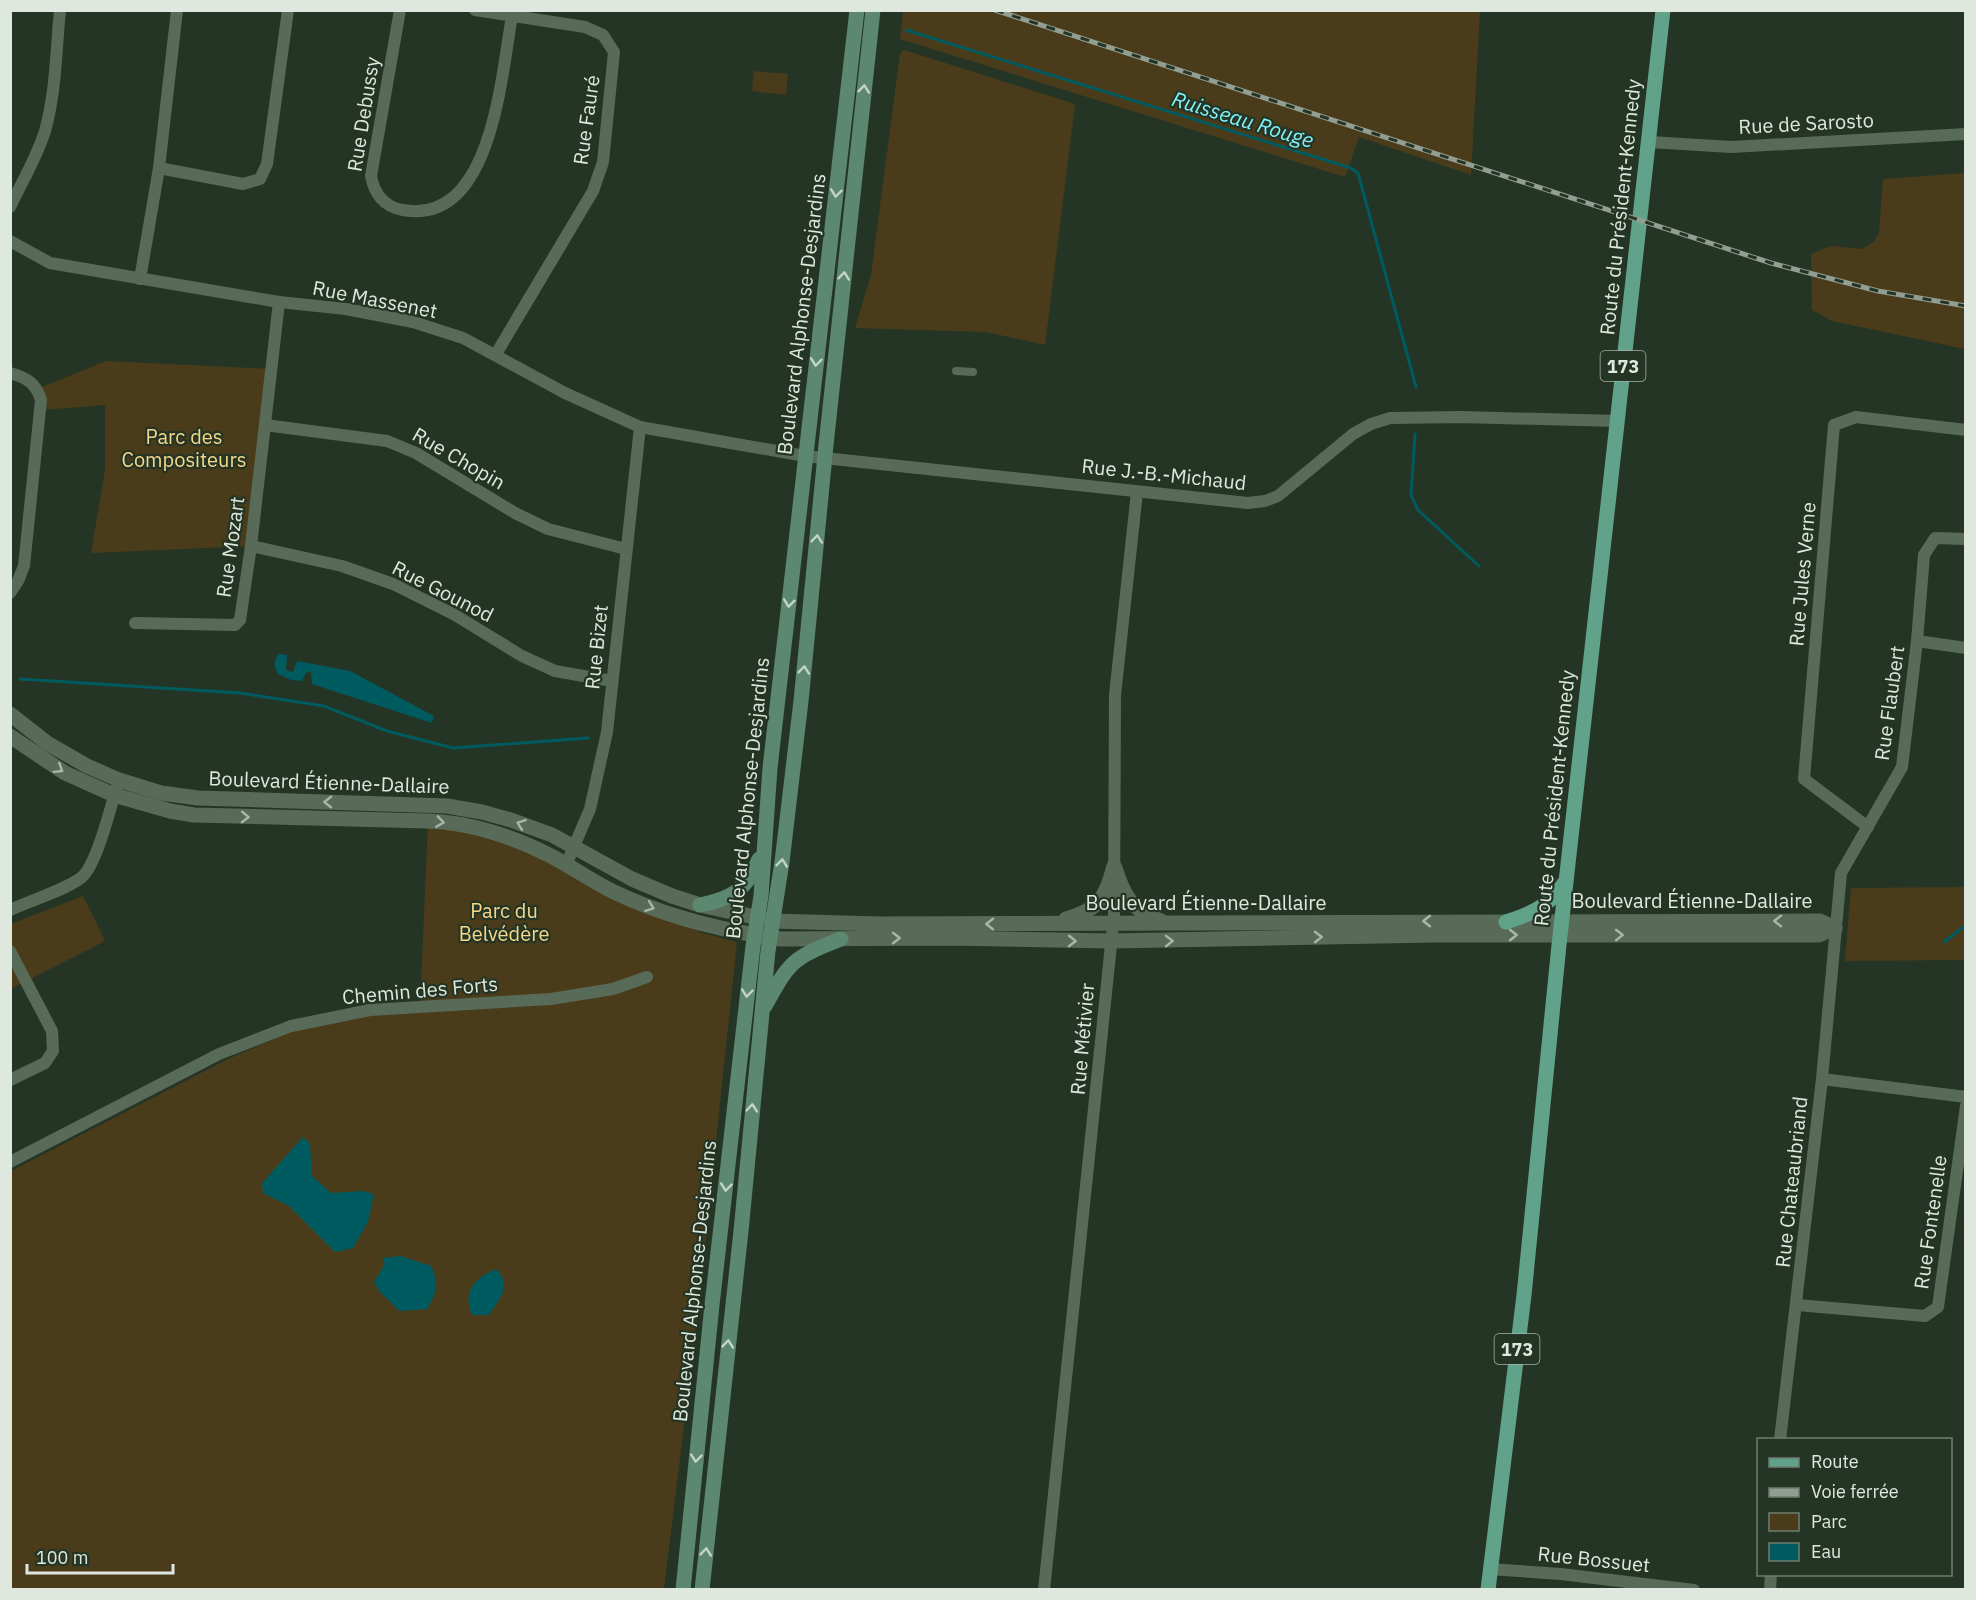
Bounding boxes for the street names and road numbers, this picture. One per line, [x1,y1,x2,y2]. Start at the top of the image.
street label: Rue Debussy [341,54,385,173]
street label: Rue Fauré [566,73,606,167]
street label: Route du Président-Kennedy [1593,78,1647,336]
street label: Rue de Sarosto [1738,106,1874,140]
street label: Boulevard Alphonse-Desjardins [770,172,832,456]
street label: Rue Massenet [310,274,440,324]
road number: 173 [1600,351,1646,381]
street label: Rue Chopin [408,421,510,495]
street label: Rue J.-B.-Michaud [1080,452,1248,496]
street label: Rue Mozart [210,495,250,599]
street label: Rue Jules Verne [1782,501,1822,647]
street label: Rue Gounod [388,554,498,628]
street label: Rue Bizet [578,603,614,691]
street label: Rue Flaubert [1868,644,1910,762]
street label: Boulevard Alphonse-Desjardins [719,656,775,940]
street label: Route du Président-Kennedy [1527,669,1581,927]
street label: Boulevard Étienne-Dallaire [208,764,450,800]
street label: Boulevard Étienne-Dallaire [1571,887,1813,914]
street label: Boulevard Étienne-Dallaire [1085,889,1327,916]
street label: Chemin des Forts [341,970,499,1010]
street label: Rue Métivier [1064,982,1100,1096]
street label: Rue Chateaubriand [1769,1095,1813,1269]
street label: Boulevard Alphonse-Desjardins [666,1139,722,1423]
street label: Rue Fontenelle [1907,1153,1953,1291]
road number: 173 [1494,1334,1540,1364]
street label: Rue Bossuet [1536,1540,1652,1578]

